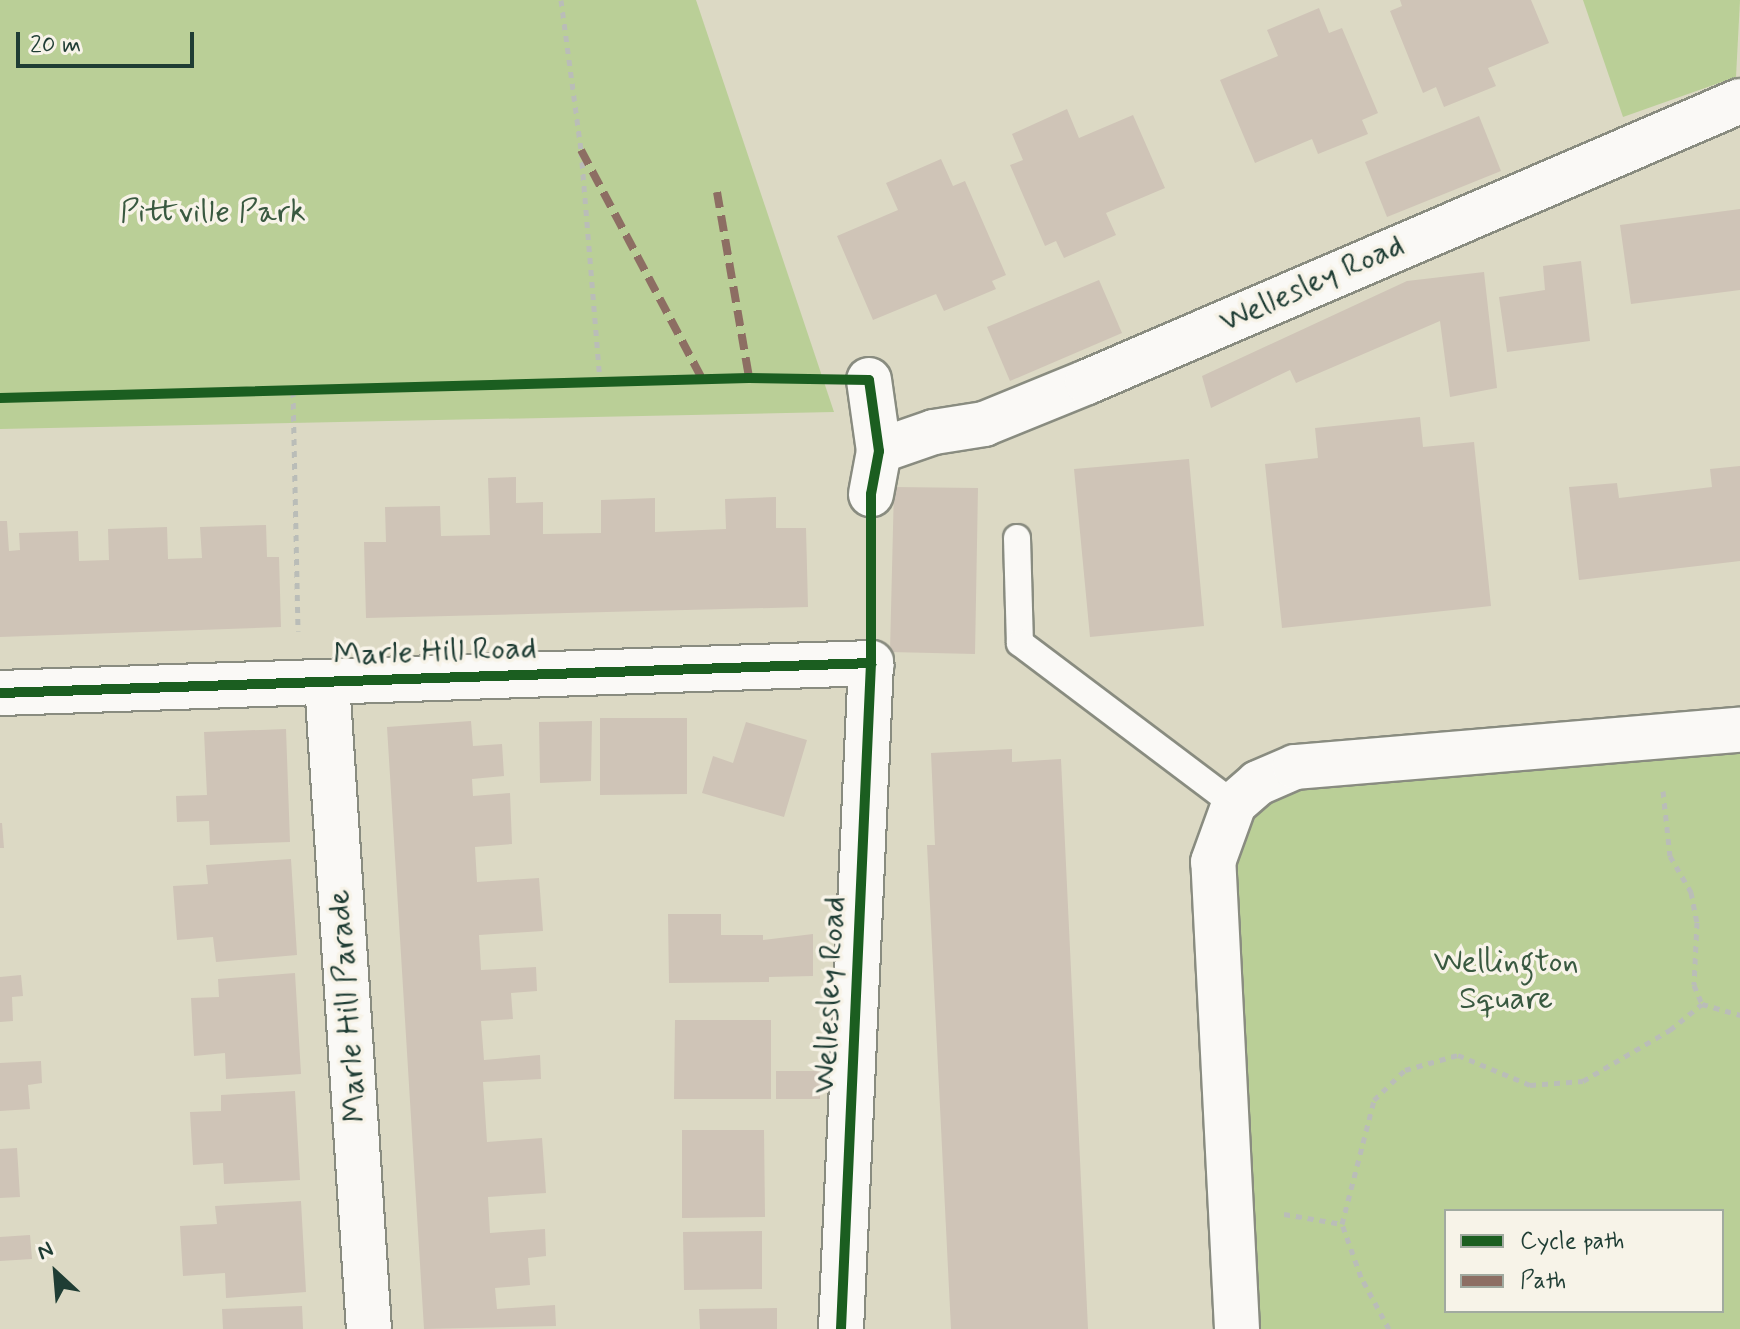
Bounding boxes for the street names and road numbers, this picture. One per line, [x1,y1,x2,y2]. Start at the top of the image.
street label: Wellesley Road [1214,226,1410,342]
street label: Marle Hill Road [333,629,537,675]
street label: Marle Hill Parade [321,888,375,1124]
street label: Wellesley Road [806,895,854,1095]

